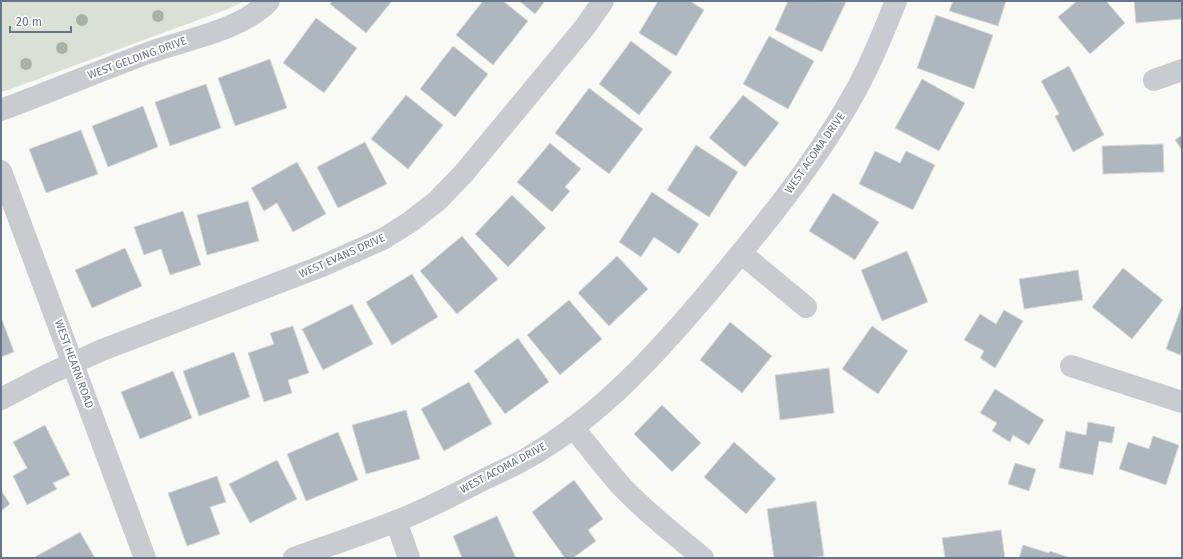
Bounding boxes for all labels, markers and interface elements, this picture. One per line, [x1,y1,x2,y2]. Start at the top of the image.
scale bar [10,8,71,34]
text: 20 m [16,15,42,29]
street label: WEST GELDING DRIVE [86,34,188,82]
street label: WEST ACOMA DRIVE [782,110,848,196]
street label: WEST EVANS DRIVE [297,231,387,281]
street label: WEST HEARN ROAD [52,318,96,410]
street label: WEST ACOMA DRIVE [458,440,548,496]

